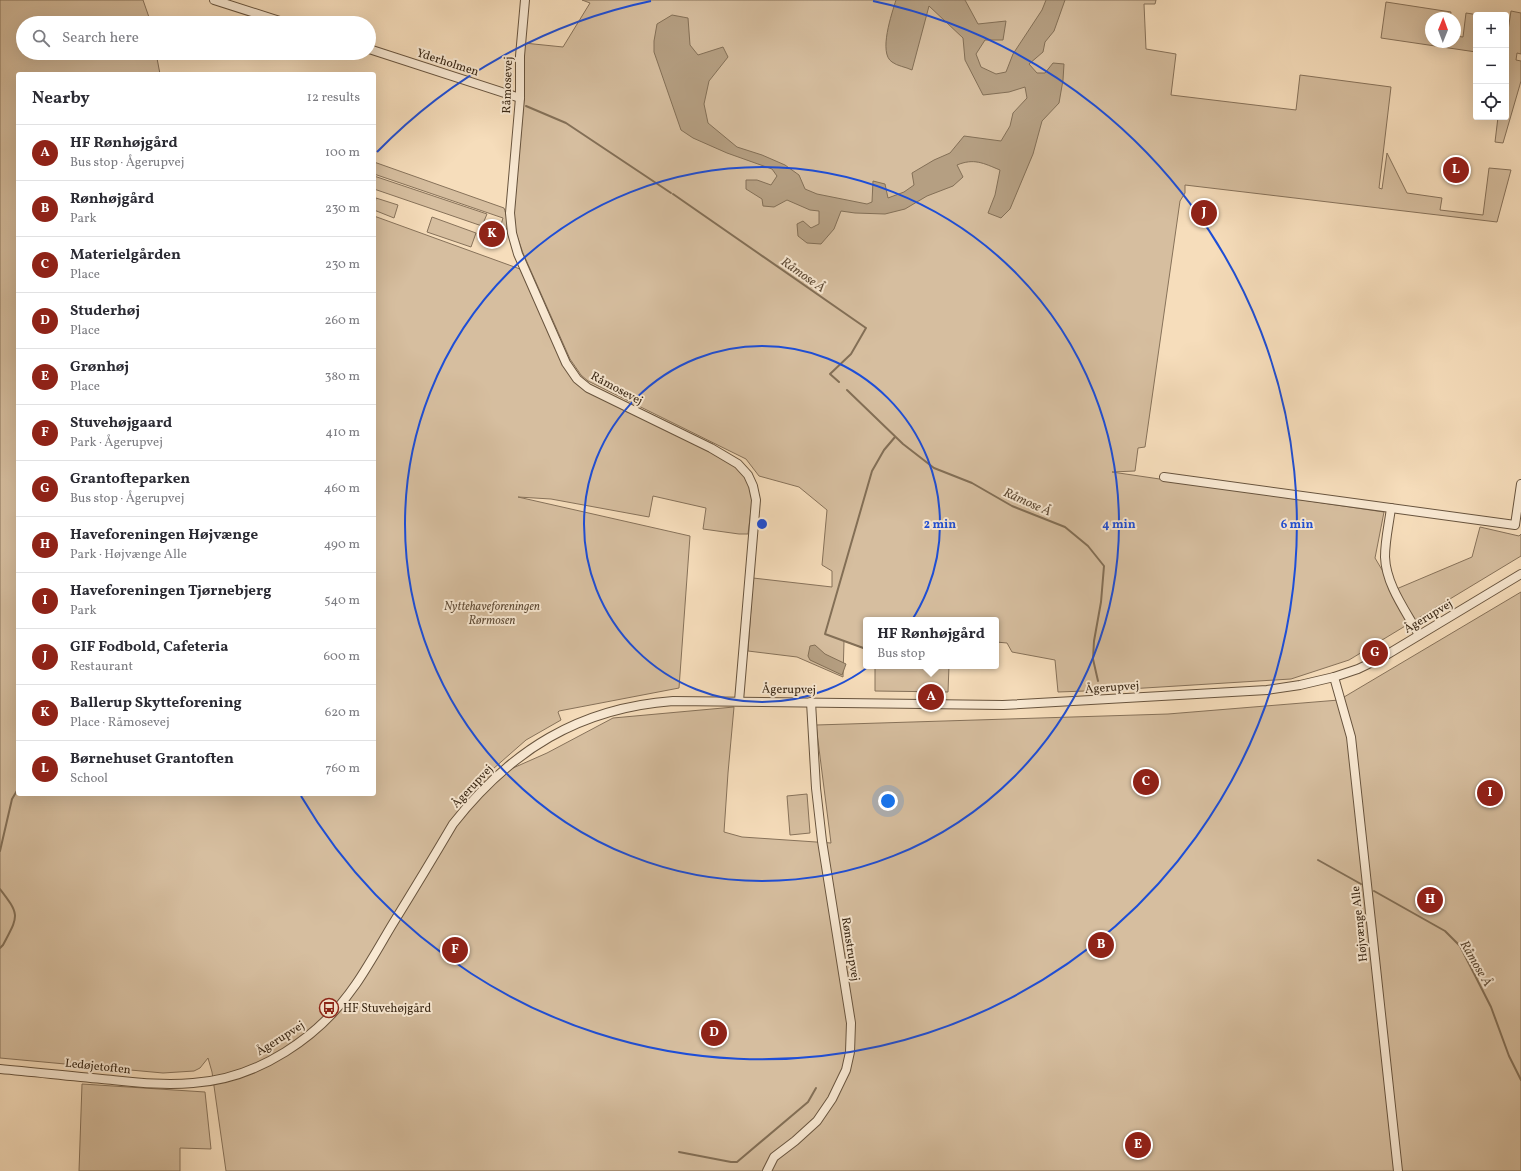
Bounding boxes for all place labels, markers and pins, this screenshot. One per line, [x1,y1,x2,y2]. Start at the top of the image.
pin: L [1443,155,1469,185]
pin: J [1191,198,1217,228]
pin: K [479,219,505,249]
centre of rings [755,517,769,531]
pin: G [1362,638,1388,668]
pin: A [918,682,944,712]
pin: C [1133,767,1159,797]
pin: I [1477,778,1503,808]
pin: H [1417,885,1443,915]
pin: B [1088,930,1114,960]
pin: F [442,935,468,965]
bus stop icon: HF Stuvehøjgård [318,997,340,1019]
place label: HF Stuvehøjgård [343,1001,431,1017]
pin: D [701,1018,727,1048]
pin: E [1125,1130,1151,1160]

